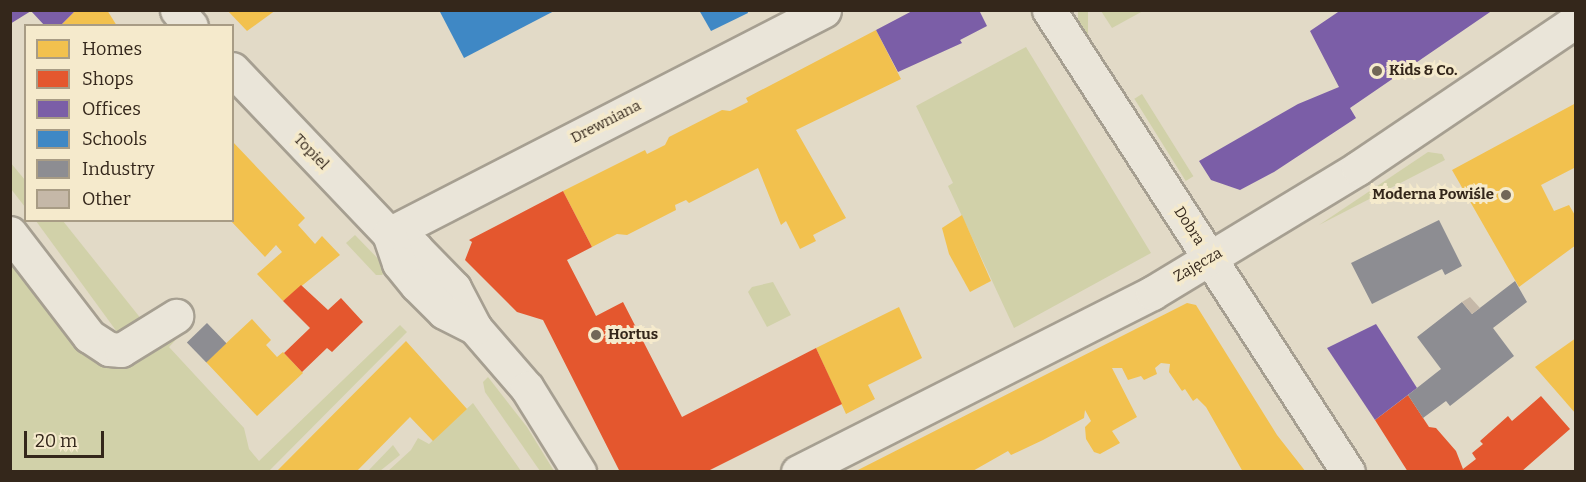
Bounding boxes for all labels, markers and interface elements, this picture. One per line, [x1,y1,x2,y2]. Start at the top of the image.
legend [24,24,234,222]
text: Homes [82,38,142,60]
place label: Kids & Co. [1389,62,1457,80]
marker: Kids & Co. [1370,64,1384,78]
text: Shops [82,68,134,90]
street label: Drewniana [568,97,644,147]
text: Offices [82,98,141,120]
text: Schools [82,128,147,150]
street label: Topiel [290,130,332,174]
text: Industry [82,158,154,180]
place label: Moderna Powiśle [1372,186,1494,204]
text: Other [82,188,131,210]
marker: Moderna Powiśle [1499,188,1513,202]
street label: Dobra [1170,203,1208,249]
street label: Zajęcza [1171,244,1225,286]
place label: Hortus [608,326,658,344]
marker: Hortus [589,328,603,342]
scale bar [27,419,106,457]
text: 20 m [35,430,77,452]

